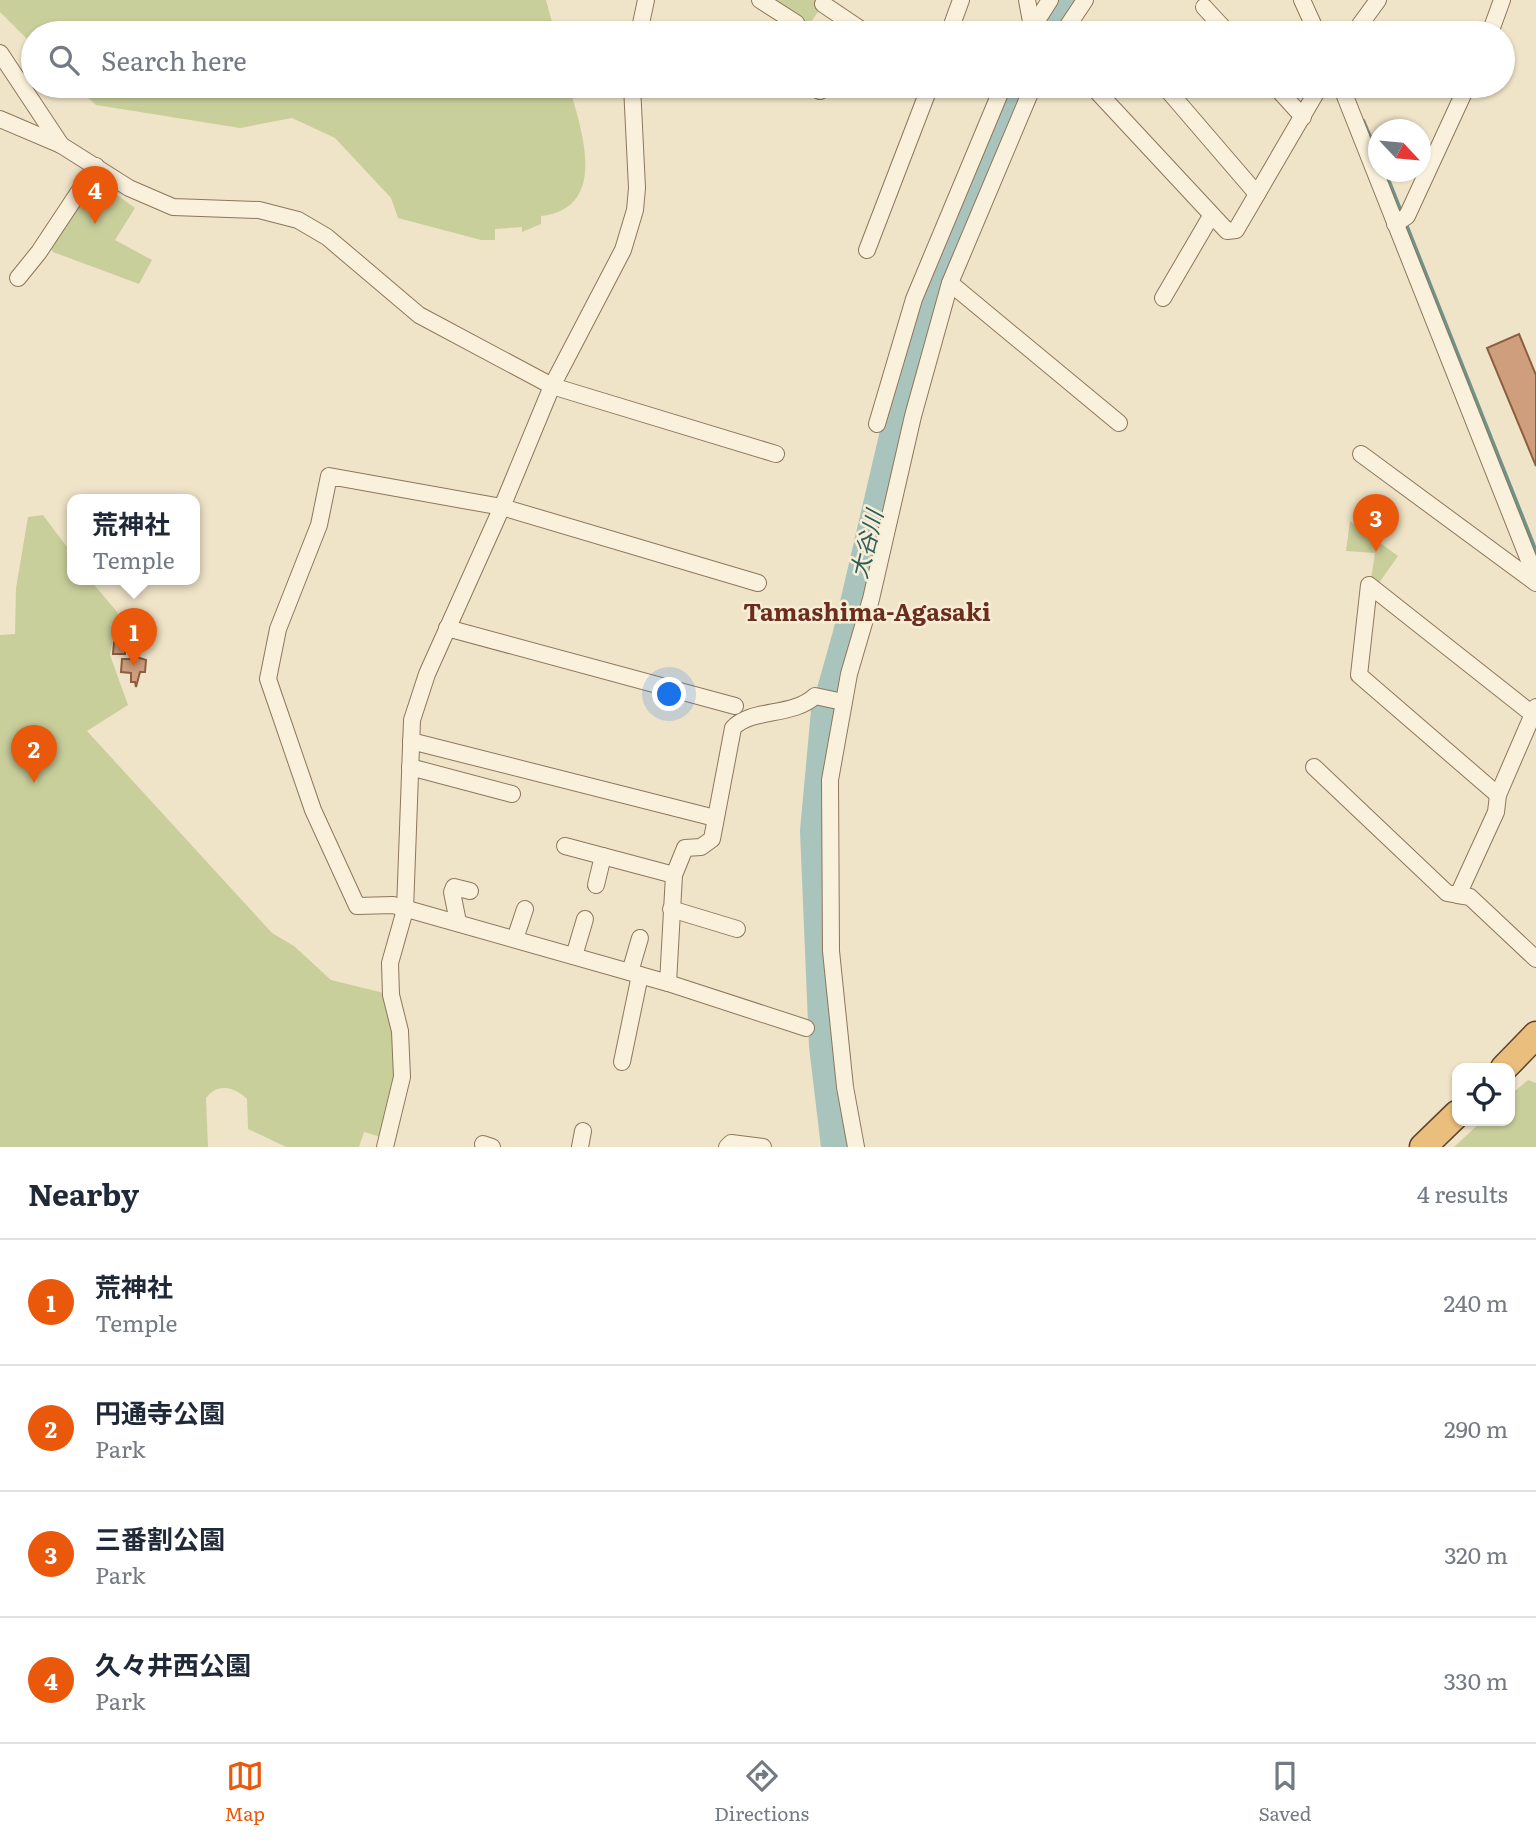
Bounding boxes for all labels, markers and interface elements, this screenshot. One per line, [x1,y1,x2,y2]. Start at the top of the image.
search box [21,21,1515,98]
text: Search here [101,40,247,79]
icon: search [45,41,83,79]
north arrow [1368,119,1431,182]
pin: 4 [72,166,118,224]
popup [67,494,200,585]
pin: 3 [1353,494,1399,552]
text: 荒神社 [92,503,170,542]
water label: 大谷川 [840,504,891,582]
text: Temple [92,542,175,576]
district label: Tamashima-Agasaki [743,593,991,628]
pin: 1 [111,608,157,666]
your location [652,677,686,711]
pin: 2 [11,725,57,783]
map controls [1452,1063,1515,1126]
button: locate [1452,1063,1515,1126]
text: Nearby [28,1171,139,1215]
text: 4 results [1417,1176,1508,1210]
text: 荒神社 [95,1266,173,1305]
text: 1 [46,1285,56,1319]
text: 240 m [1443,1285,1508,1319]
text: Temple [95,1305,177,1339]
text: 円通寺公園 [95,1392,225,1431]
text: 2 [45,1411,57,1445]
text: 290 m [1444,1411,1508,1445]
text: Park [95,1431,145,1465]
text: 三番割公園 [95,1518,225,1557]
text: 3 [45,1537,57,1571]
text: 320 m [1444,1537,1508,1571]
text: Park [95,1557,145,1591]
text: 久々井西公園 [95,1644,251,1683]
text: 4 [44,1663,58,1697]
text: 330 m [1444,1663,1508,1697]
text: Park [95,1683,145,1717]
tab: Map [225,1757,265,1827]
tab: Directions [714,1757,809,1827]
tab: Saved [1258,1757,1311,1827]

